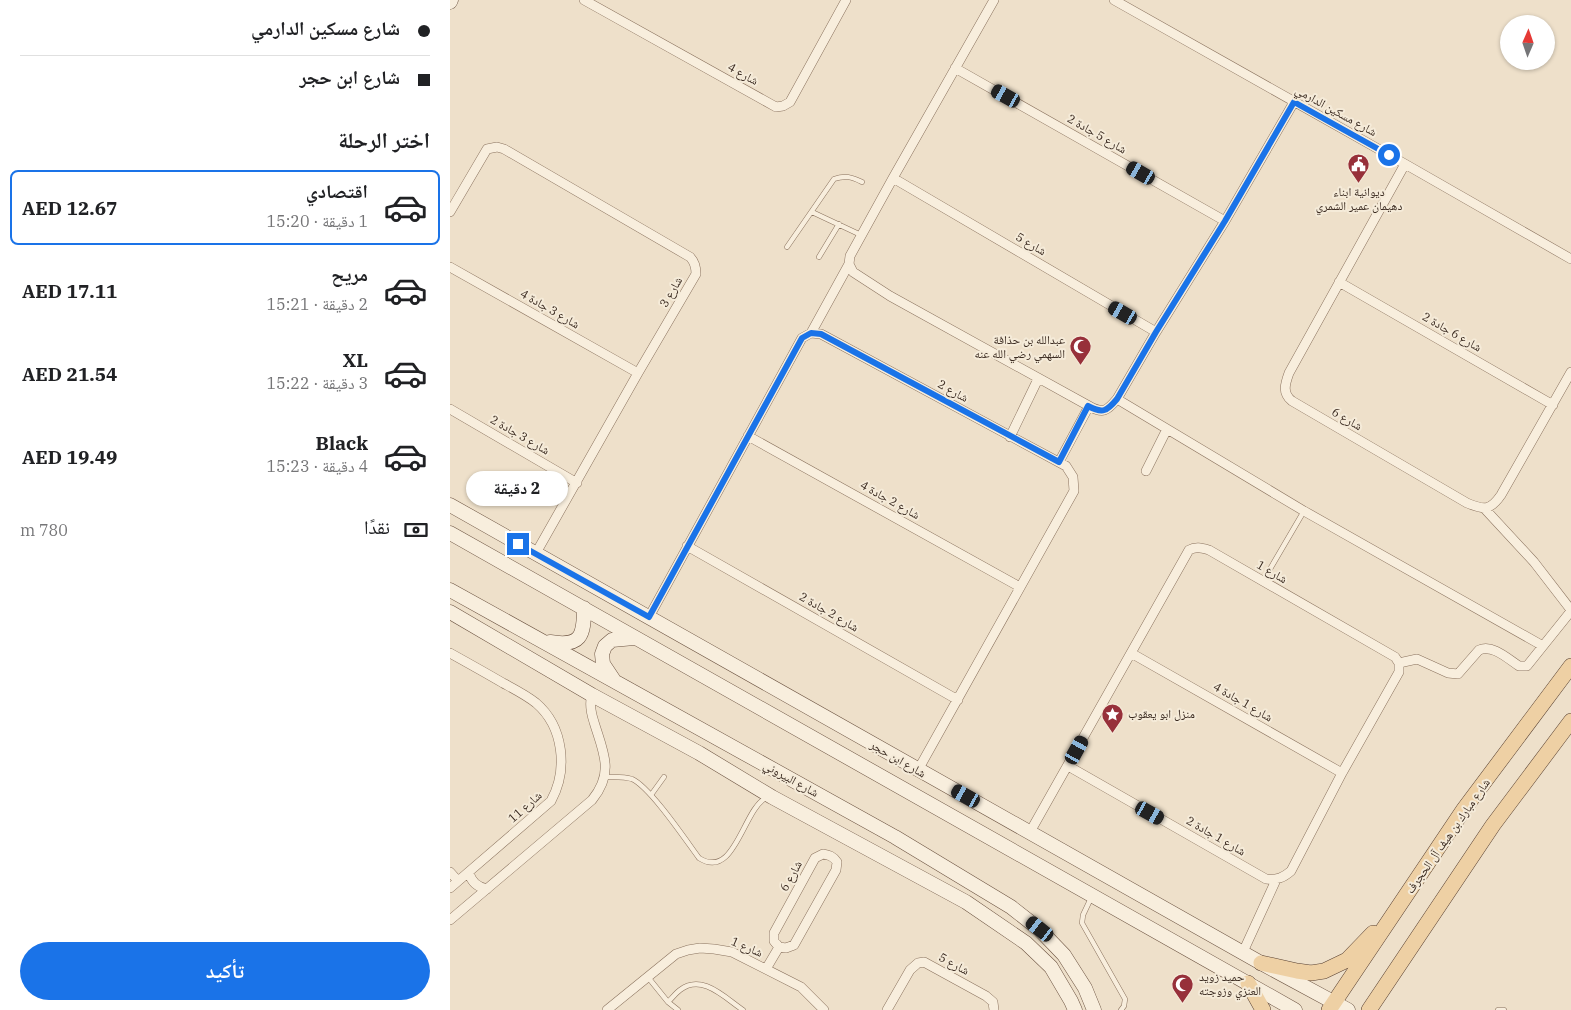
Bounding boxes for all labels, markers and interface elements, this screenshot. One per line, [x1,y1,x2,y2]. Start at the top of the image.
north arrow [1500,15,1555,70]
map controls [1500,15,1555,70]
text: شارع مسكين الدارمي [251,16,400,40]
street label: شارع 4 [725,59,761,89]
text: شارع ابن حجر [299,65,400,89]
car [989,82,1022,110]
street label: شارع مسكين الدارمي [1291,82,1380,142]
street label: شارع 5 جادة 2 [1064,111,1130,158]
text: اختر الرحلة [338,125,430,154]
route start [1378,144,1400,166]
public building icon: ديوانية ابناء دهيمان عمير الشمري [1347,153,1371,184]
car [1124,159,1157,187]
text: اقتصادي [306,179,368,203]
place label: ديوانية ابناء دهيمان عمير الشمري [1316,184,1402,216]
icon: car [383,185,428,230]
text: AED 12.67 [22,196,118,220]
text: 1 دقيقة · 15:20 [267,211,368,231]
street label: شارع 5 [1013,229,1049,259]
text: مريح [331,262,368,286]
icon: car [383,268,428,313]
street label: شارع 3 [656,274,686,310]
text: AED 17.11 [22,279,118,303]
street label: شارع 3 جادة 4 [517,286,583,333]
text: 2 دقيقة · 15:21 [267,294,368,314]
car [1106,299,1139,327]
street label: شارع 6 جادة 2 [1419,309,1485,356]
place label: عبدالله بن حذافة السهمي رضي الله عنه [974,332,1065,364]
mosque icon: عبدالله بن حذافة السهمي رضي الله عنه [1069,335,1093,366]
text: XL [342,348,368,372]
icon: car [383,351,428,396]
text: AED 21.54 [22,362,118,386]
text: 3 دقيقة · 15:22 [267,373,368,393]
street label: شارع 2 [935,376,971,406]
street label: شارع 6 [1329,404,1365,434]
street label: شارع 3 جادة 2 [487,412,553,459]
text: Black [316,431,368,455]
icon: car [383,434,428,479]
text: AED 19.49 [22,445,118,469]
text: 4 دقيقة · 15:23 [267,456,368,476]
callout: 2 دقيقة [467,472,569,506]
street label: شارع 2 جادة 4 [857,477,923,523]
text: 2 دقيقة [494,478,540,498]
text: نقدًا [364,515,390,539]
icon: cash [402,516,430,544]
text: 780 m [20,520,68,540]
route end [507,533,529,555]
street label: شارع 1 [1254,557,1290,587]
street label: شارع 2 جادة 2 [796,589,862,636]
street label: شارع 1 جادة 4 [1210,679,1276,726]
place icon: منزل ابو يعقوب [1100,702,1124,733]
place label: منزل ابو يعقوب [1128,706,1195,721]
car [1063,733,1090,767]
street label: شارع ابن حجر [866,736,929,781]
street label: شارع البيروني [760,757,822,803]
street label: شارع مبارك بن هيف آل الحجرف [1402,775,1494,897]
car [949,782,982,810]
street label: شارع 11 [505,788,545,826]
car [1133,799,1166,827]
street label: شارع 1 جادة 2 [1183,813,1249,860]
street label: شارع 6 [776,858,806,894]
car [1023,914,1056,944]
street label: شارع 1 [729,933,765,961]
button: تأكيد [20,942,430,1000]
street label: شارع 5 [936,949,972,979]
place label: حميد زويد العنزي وزوجته [1199,969,1261,1001]
mosque icon: حميد زويد العنزي وزوجته [1171,972,1195,1003]

